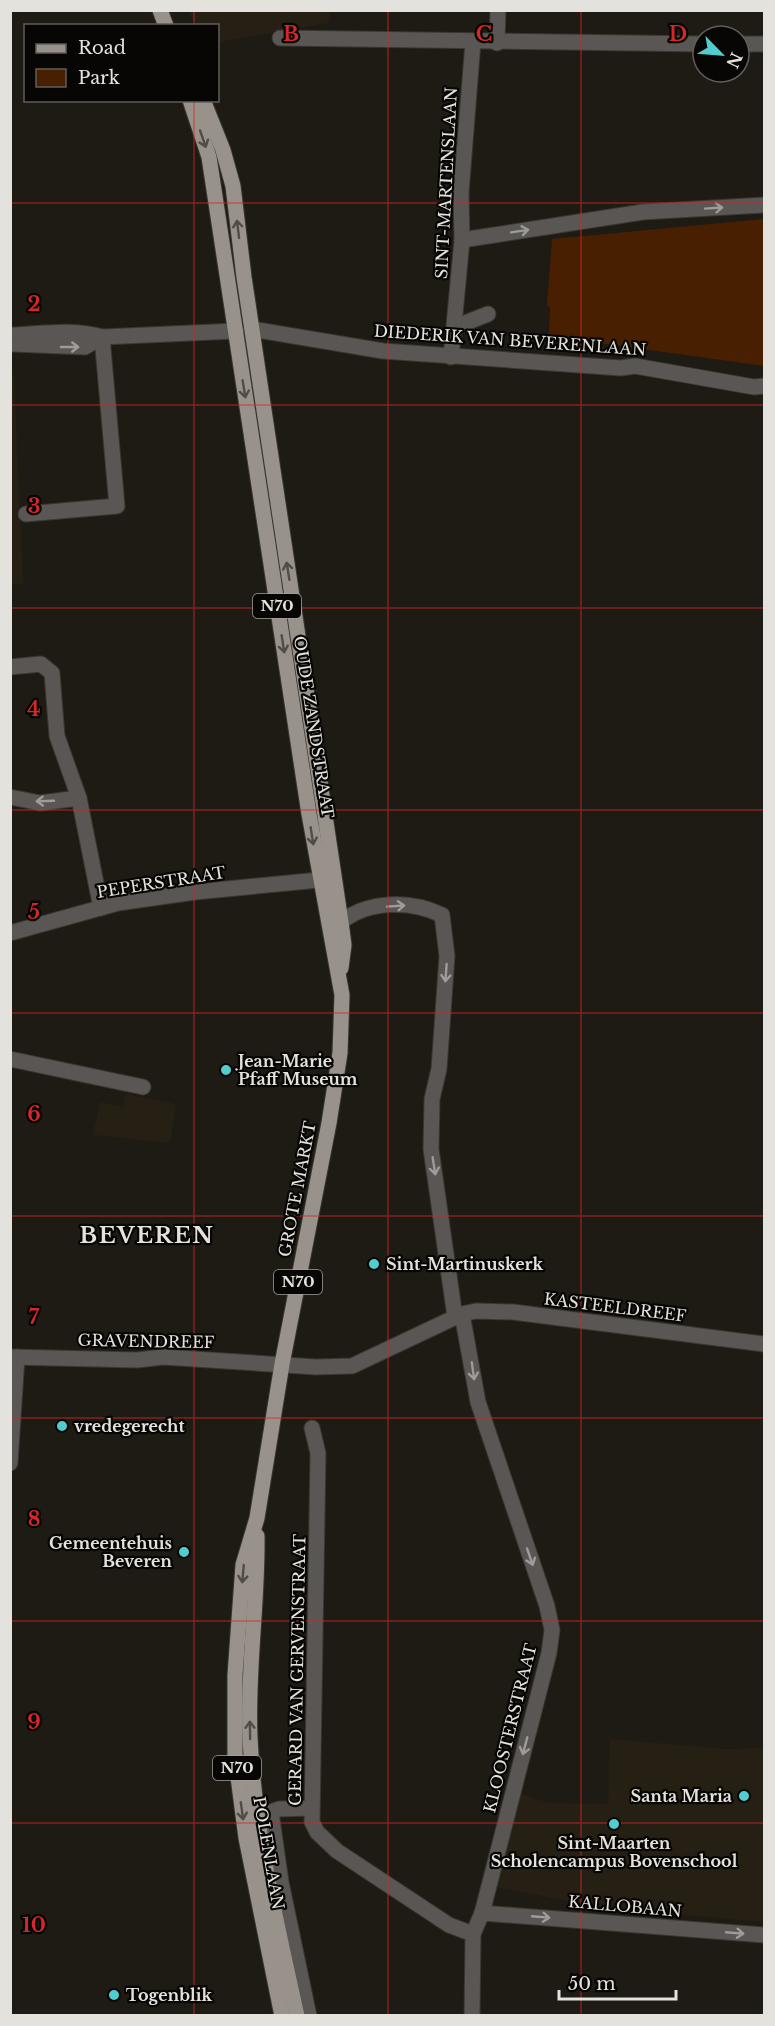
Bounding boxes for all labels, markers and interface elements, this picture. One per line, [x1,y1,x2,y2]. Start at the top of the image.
text: B [283,22,299,46]
text: C [476,22,492,46]
text: D [669,22,687,46]
legend [24,24,219,102]
north arrow [691,24,751,84]
text: Road [78,37,126,59]
text: N [722,49,747,71]
text: Park [78,67,120,89]
street label: SINT-MARTENSLAAN [431,87,461,279]
one-way arrow [198,129,209,148]
one-way arrow [703,202,723,213]
one-way arrow [232,219,243,239]
one-way arrow [510,225,530,236]
text: 2 [27,292,41,316]
street label: DIEDERIK VAN BEVERENLAAN [373,320,647,360]
one-way arrow [59,341,79,353]
one-way arrow [239,378,250,398]
text: 3 [28,494,40,518]
one-way arrow [283,562,294,581]
road number: N70 [253,594,301,618]
one-way arrow [278,633,289,653]
street label: OUDE ZANDSTRAAT [290,634,338,820]
text: 4 [27,697,41,721]
one-way arrow [35,796,55,807]
one-way arrow [307,826,318,846]
street label: PEPERSTRAAT [95,862,227,902]
text: 5 [28,900,40,924]
one-way arrow [385,900,405,911]
one-way arrow [440,962,451,982]
place label: Jean-Marie Pfaff Museum [235,1051,358,1089]
marker: Jean-Marie Pfaff Museum [219,1063,233,1077]
text: 6 [27,1102,41,1126]
street label: GROTE MARKT [274,1119,320,1259]
one-way arrow [429,1156,440,1176]
district label: BEVEREN [80,1222,214,1249]
place label: Sint-Martinuskerk [386,1254,544,1274]
marker: Sint-Martinuskerk [367,1257,381,1271]
road number: N70 [274,1270,322,1294]
street label: KASTEELDREEF [543,1288,688,1326]
text: 7 [29,1305,40,1329]
street label: GRAVENDREEF [77,1330,215,1352]
one-way arrow [467,1361,478,1381]
place label: vredegerecht [74,1416,185,1436]
marker: vredegerecht [55,1419,69,1433]
text: 8 [28,1507,40,1531]
place label: Gemeentehuis Beveren [49,1533,172,1571]
street label: GERARD VAN GERVENSTRAAT [285,1534,309,1806]
marker: Gemeentehuis Beveren [177,1545,191,1559]
one-way arrow [526,1547,537,1566]
one-way arrow [237,1564,248,1584]
street label: KLOOSTERSTRAAT [479,1641,541,1815]
text: 9 [27,1710,41,1734]
one-way arrow [244,1721,256,1741]
one-way arrow [519,1736,530,1755]
road number: N70 [213,1756,261,1780]
place label: Santa Maria [631,1786,732,1806]
marker: Santa Maria [737,1789,751,1803]
street label: POLENLAAN [249,1795,289,1911]
one-way arrow [237,1800,248,1820]
marker: Sint-Maarten Scholencampus Bovenschool [607,1817,621,1831]
place label: Sint-Maarten Scholencampus Bovenschool [491,1833,738,1871]
street label: KALLOBAAN [567,1891,683,1921]
one-way arrow [530,1912,550,1923]
text: 10 [22,1913,46,1937]
one-way arrow [725,1928,744,1939]
scale bar [559,1963,676,2001]
text: 50 m [568,1973,616,1995]
place label: Togenblik [126,1985,212,2005]
marker: Togenblik [107,1988,121,2002]

